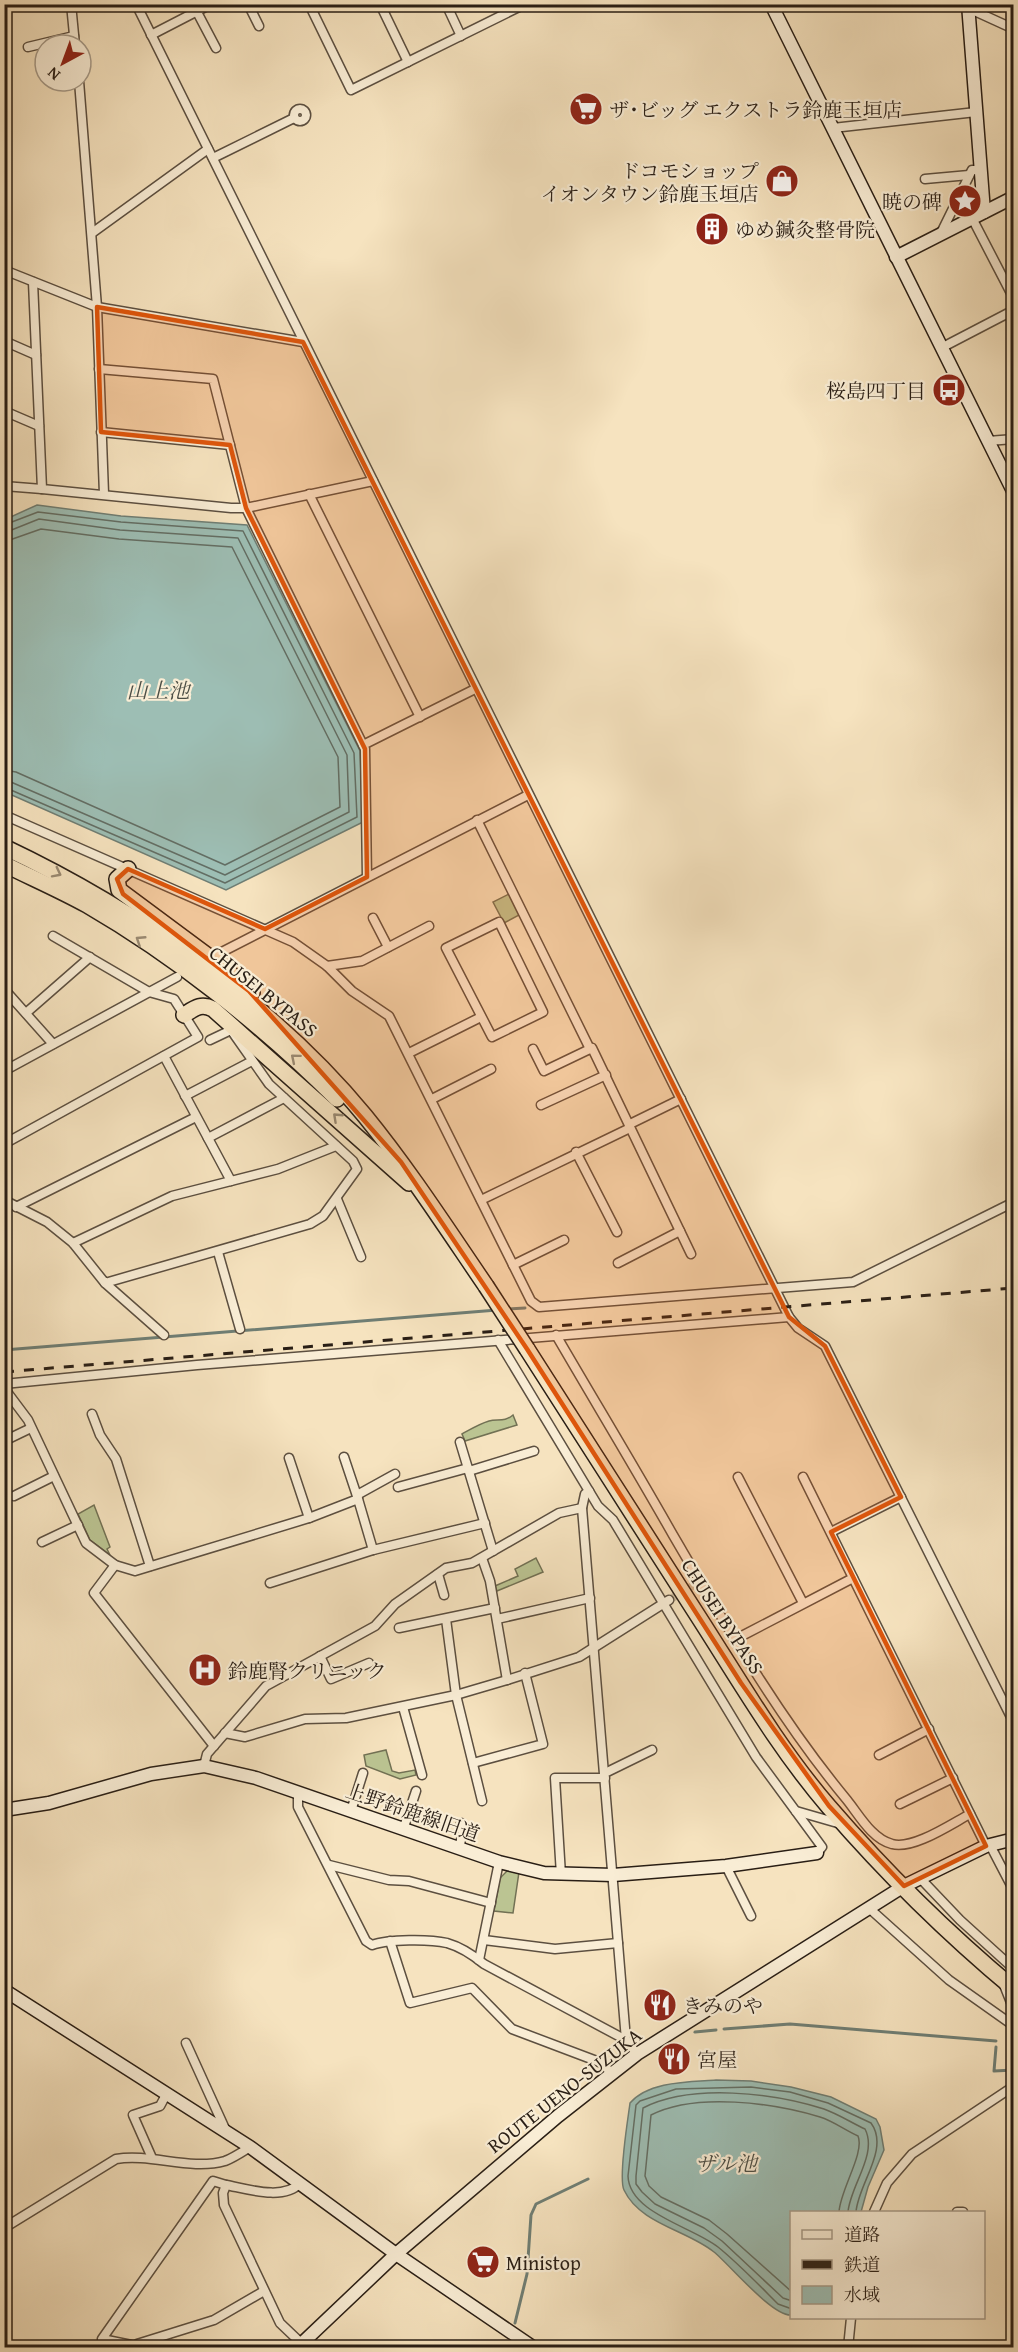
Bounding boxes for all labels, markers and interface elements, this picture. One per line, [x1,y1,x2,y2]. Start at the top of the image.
north arrow [33,33,93,93]
text: N [41,62,65,87]
supermarket icon: ザ･ビッグ エクストラ鈴鹿玉垣店 [568,91,604,127]
place label: ザ･ビッグ エクストラ鈴鹿玉垣店 [609,95,902,124]
place label: ドコモショップ イオンタウン鈴鹿玉垣店 [540,156,759,208]
shop icon: ドコモショップ イオンタウン鈴鹿玉垣店 [764,163,800,199]
place icon: 暁の碑 [947,183,983,219]
place label: 暁の碑 [882,187,942,216]
building icon: ゆめ鍼灸整骨院 [694,211,730,247]
place label: ゆめ鍼灸整骨院 [735,215,875,244]
bus stop icon: 桜島四丁目 [931,372,967,408]
place label: 桜島四丁目 [826,376,926,405]
water label: 山上池 [127,675,191,706]
one-way arrow [51,865,62,877]
one-way arrow [135,937,146,948]
street label: CHUSEI BYPASS [203,938,325,1044]
one-way arrow [291,1055,302,1066]
one-way arrow [333,1114,344,1125]
street label: CHUSEI BYPASS [675,1553,771,1679]
hospital icon: 鈴鹿腎クリニック [187,1652,223,1688]
place label: 鈴鹿腎クリニック [228,1656,387,1685]
street label: 上野鈴鹿線旧道 [342,1776,484,1848]
restaurant icon: きみのや [642,1987,678,2023]
place label: きみのや [683,1991,763,2020]
street label: ROUTE UENO-SUZUKA [481,2021,647,2159]
restaurant icon: 宮屋 [656,2041,692,2077]
place label: 宮屋 [697,2045,737,2074]
water label: ザル池 [695,2148,759,2179]
legend [790,2211,985,2319]
text: 道路 [844,2221,880,2248]
supermarket icon: Ministop [465,2244,501,2280]
place label: Ministop [506,2248,581,2277]
text: 鉄道 [844,2251,880,2278]
text: 水域 [844,2281,880,2308]

